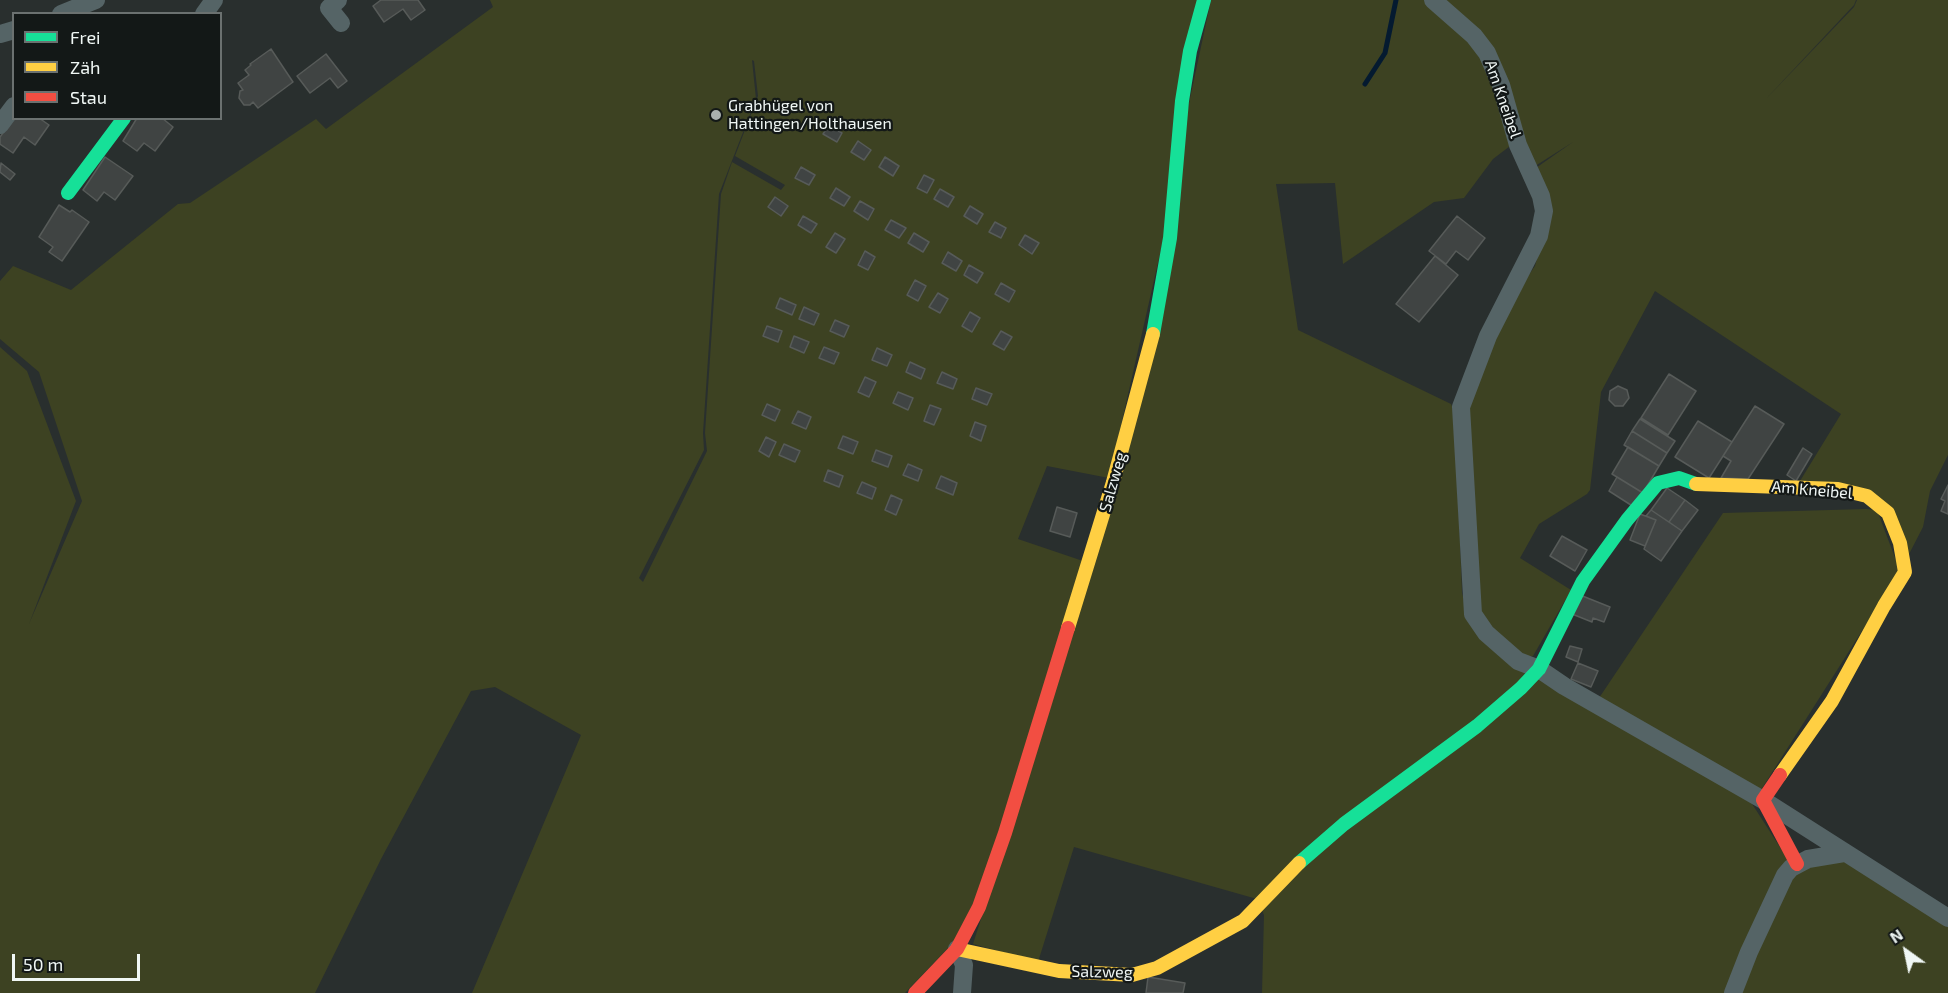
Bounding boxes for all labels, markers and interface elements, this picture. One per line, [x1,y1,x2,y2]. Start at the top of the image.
legend [12,12,222,120]
text: Frei [70,26,101,48]
text: Zäh [70,56,101,78]
street label: Am Kneibel [1481,57,1525,141]
text: Stau [70,86,107,108]
place label: Grabhügel von Hattingen/Holthausen [728,96,892,134]
marker: Grabhügel von Hattingen/Holthausen [709,108,723,122]
street label: Salzweg [1095,450,1131,514]
street label: Am Kneibel [1771,477,1853,503]
north arrow [1876,921,1936,981]
text: N [1886,924,1906,947]
scale bar [15,942,142,980]
text: 50 m [23,953,63,975]
street label: Salzweg [1071,962,1133,982]

